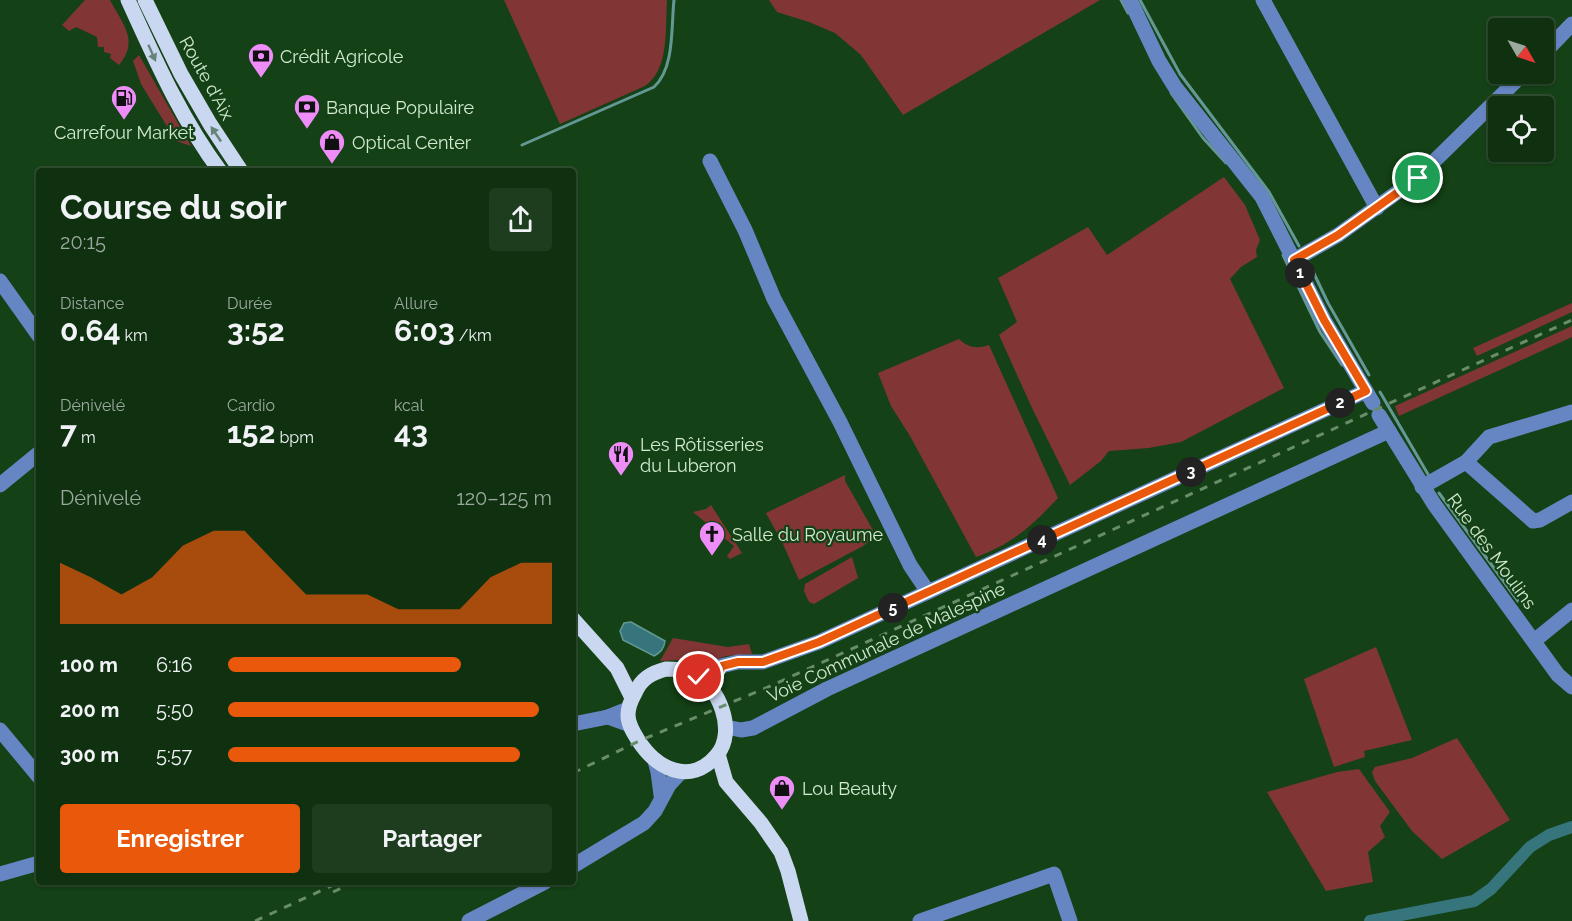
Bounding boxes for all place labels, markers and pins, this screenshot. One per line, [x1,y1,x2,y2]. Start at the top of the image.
bank icon: Crédit Agricole [246,41,276,79]
place label: Crédit Agricole [280,46,404,67]
fuel station icon: Carrefour Market [109,83,139,121]
bank icon: Banque Populaire [292,92,322,130]
place label: Banque Populaire [326,97,474,118]
place label: Carrefour Market [54,122,194,143]
shop icon: Optical Center [317,127,347,165]
place label: Optical Center [352,132,472,153]
pin [1392,152,1443,203]
pin: 1 [1285,258,1315,288]
pin: 2 [1325,388,1355,418]
place label: Les Rôtisseries du Luberon [640,434,764,476]
restaurant icon: Les Rôtisseries du Luberon [606,439,636,477]
pin: 3 [1176,457,1206,487]
church icon: Salle du Royaume [697,519,727,557]
place label: Salle du Royaume [732,524,884,545]
pin: 4 [1027,525,1057,555]
pin: 5 [878,593,908,623]
pin [673,651,724,702]
shop icon: Lou Beauty [767,773,797,811]
place label: Lou Beauty [802,778,897,799]

